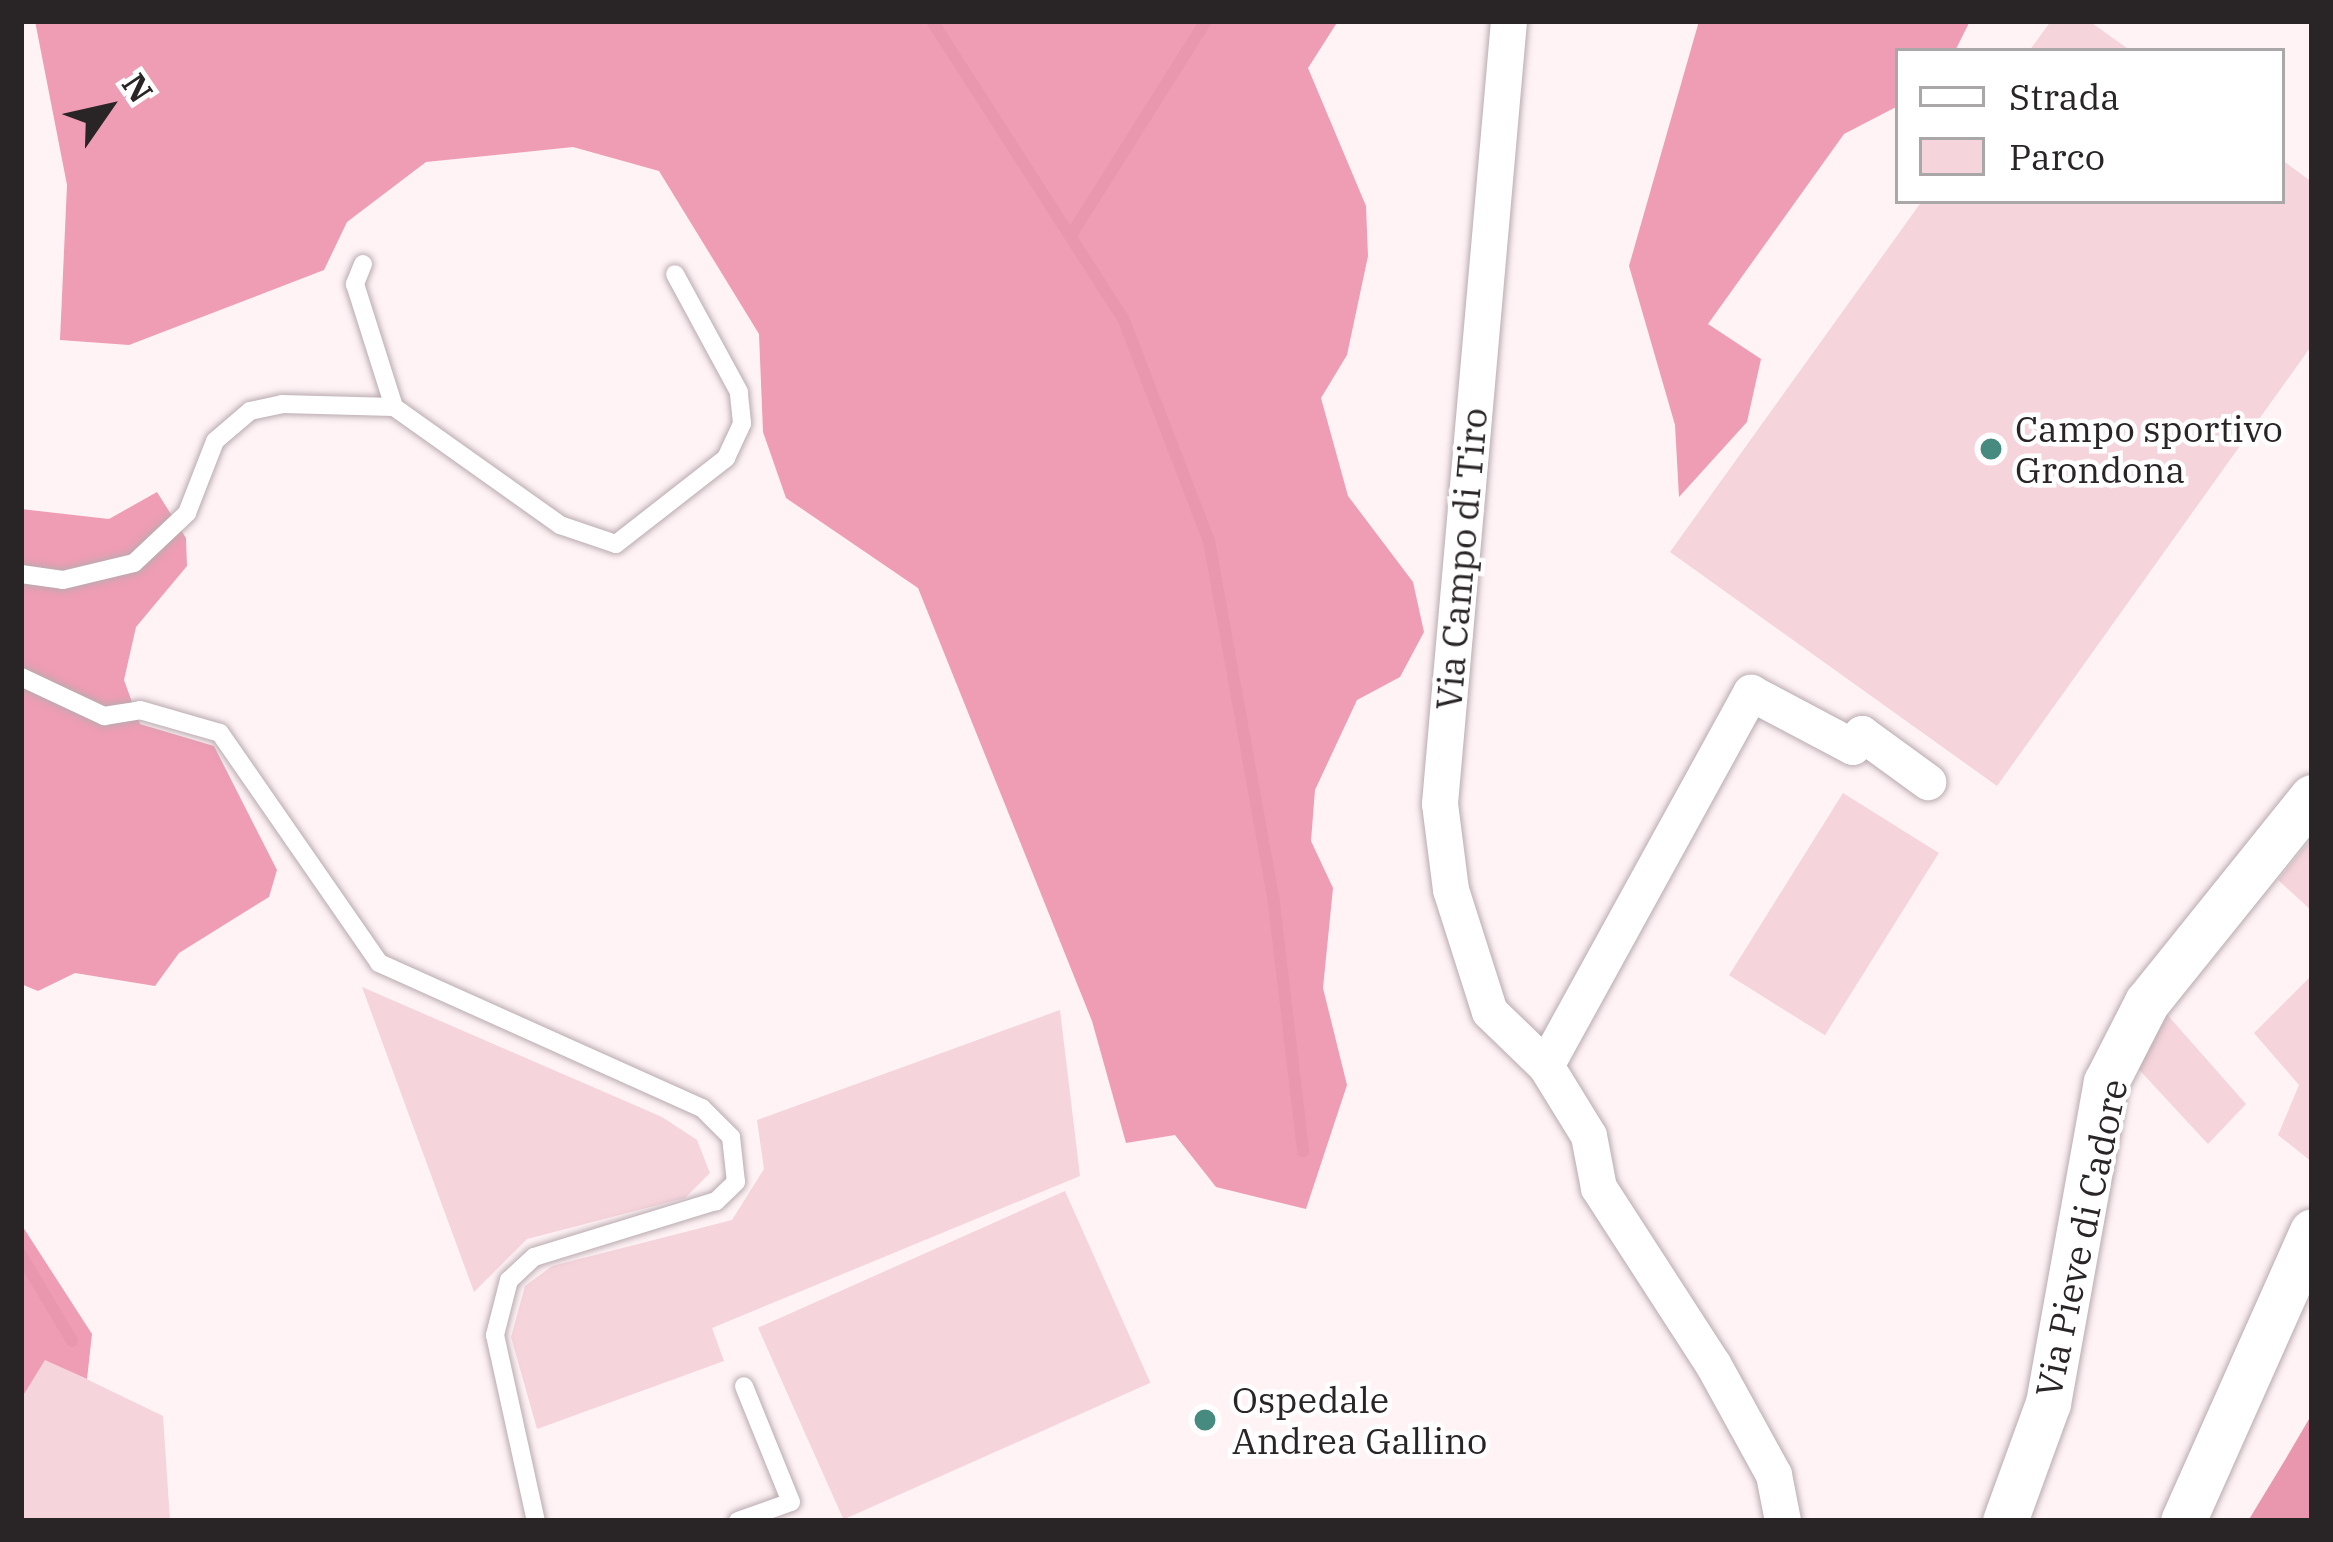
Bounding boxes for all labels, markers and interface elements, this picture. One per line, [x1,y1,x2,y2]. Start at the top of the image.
north arrow [48,48,168,168]
legend [1895,48,2285,204]
text: N [113,65,163,110]
text: Strada [2009,73,2120,120]
text: Parco [2009,133,2105,180]
street label: Via Campo di Tiro [1426,406,1496,712]
place label: Campo sportivo Grondona [2015,406,2283,491]
marker: Campo sportivo Grondona [1978,436,2004,462]
street label: Via Pieve di Cadore [2026,1075,2136,1401]
place label: Ospedale Andrea Gallino [1232,1377,1487,1462]
marker: Ospedale Andrea Gallino [1189,1404,1221,1436]

